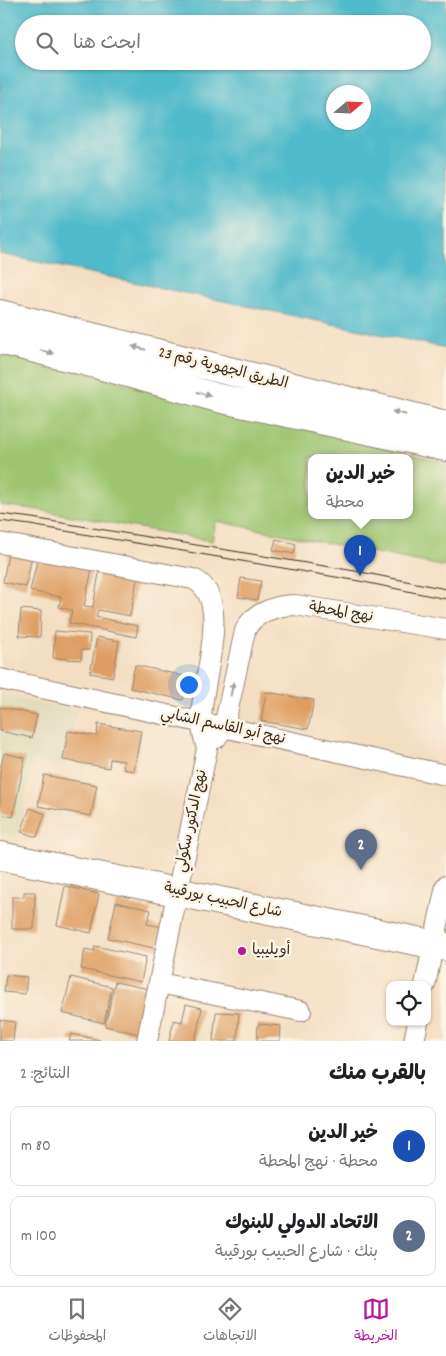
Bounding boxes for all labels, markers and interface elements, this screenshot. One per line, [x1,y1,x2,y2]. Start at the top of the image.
search box [15,15,431,70]
icon: search [33,29,61,57]
text: ابحث هنا [73,31,141,58]
north arrow [326,85,371,130]
street label: الطريق الجهوية رقم 23 [156,342,290,396]
one-way arrow [132,344,147,352]
one-way arrow [40,348,55,356]
one-way arrow [197,390,212,398]
one-way arrow [391,409,406,417]
popup [308,454,413,519]
text: خير الدين [326,462,395,489]
text: محطة [326,492,364,515]
pin: 1 [344,535,376,576]
street label: نهج المحطة [307,597,375,629]
your location [176,672,202,698]
one-way arrow [228,682,236,697]
street label: نهج أبو القاسم الشابي [158,703,288,751]
street label: نهج الدكتور سكولي [170,768,214,874]
pin: 2 [345,829,377,870]
street label: شارع الحبيب بورقيبة [162,878,284,924]
place label: أويليبيا [252,940,291,962]
marker: أويليبيا [236,945,248,957]
map controls [386,981,431,1026]
button: locate [386,981,431,1026]
text: بالقرب منك [329,1060,426,1090]
text: النتائج: 2 [20,1063,70,1086]
text: خير الدين [308,1121,378,1148]
text: 80 m [21,1135,51,1158]
text: 1 [407,1135,411,1158]
text: محطة · نهج المحطة [259,1151,378,1174]
text: الاتحاد الدولي للبنوك [225,1211,378,1238]
text: 100 m [21,1225,57,1248]
text: 2 [406,1225,413,1248]
text: بنك · شارع الحبيب بورقيبة [215,1241,378,1264]
tab: المحفوظات [48,1295,106,1348]
tab: الاتجاهات [203,1295,257,1348]
tab: الخريطة [354,1295,398,1348]

